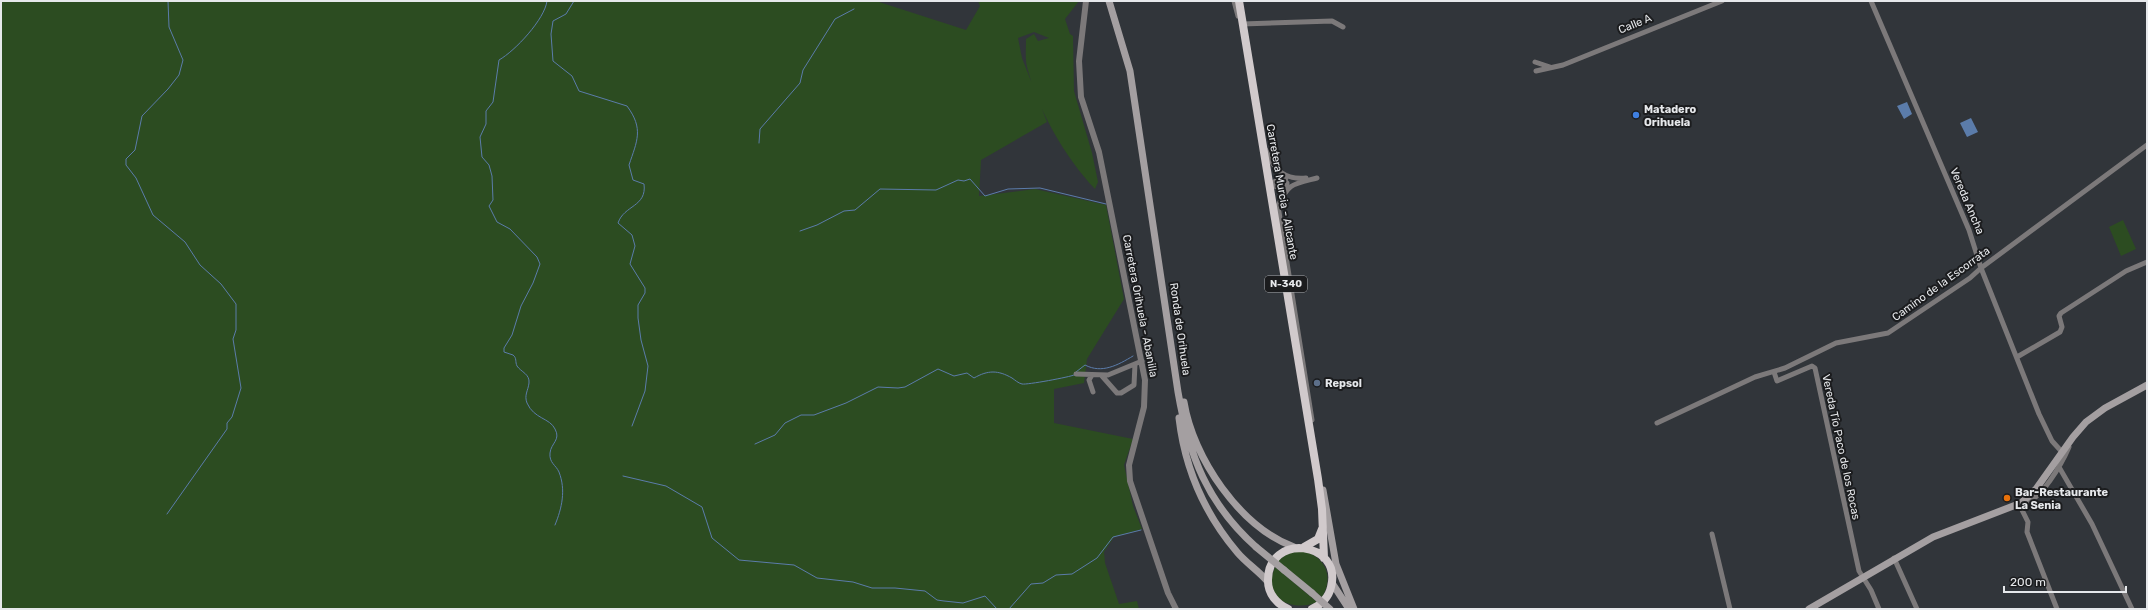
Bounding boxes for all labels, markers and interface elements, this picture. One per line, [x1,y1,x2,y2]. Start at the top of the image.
street label: Calle A [1616,11,1654,37]
place label: Matadero Orihuela [1644,103,1697,129]
marker: Matadero Orihuela [1631,110,1641,120]
street label: Carretera Murcia - Alicante [1264,123,1300,261]
street label: Vereda Ancha [1947,166,1987,236]
street label: Carretera Orihuela - Abanilla [1120,234,1160,378]
street label: Camino de la Escorrata [1890,244,1992,324]
road number: N-340 [1265,276,1307,292]
street label: Ronda de Orihuela [1167,282,1193,376]
street label: Vereda Tío Paco de los Rocas [1819,373,1863,521]
place label: Repsol [1325,377,1362,390]
marker: Repsol [1312,378,1322,388]
place label: Bar-Restaurante La Senia [2015,486,2109,512]
marker: Bar-Restaurante La Senia [2002,493,2012,503]
scale bar [2004,568,2126,594]
text: 200 m [2010,575,2046,589]

